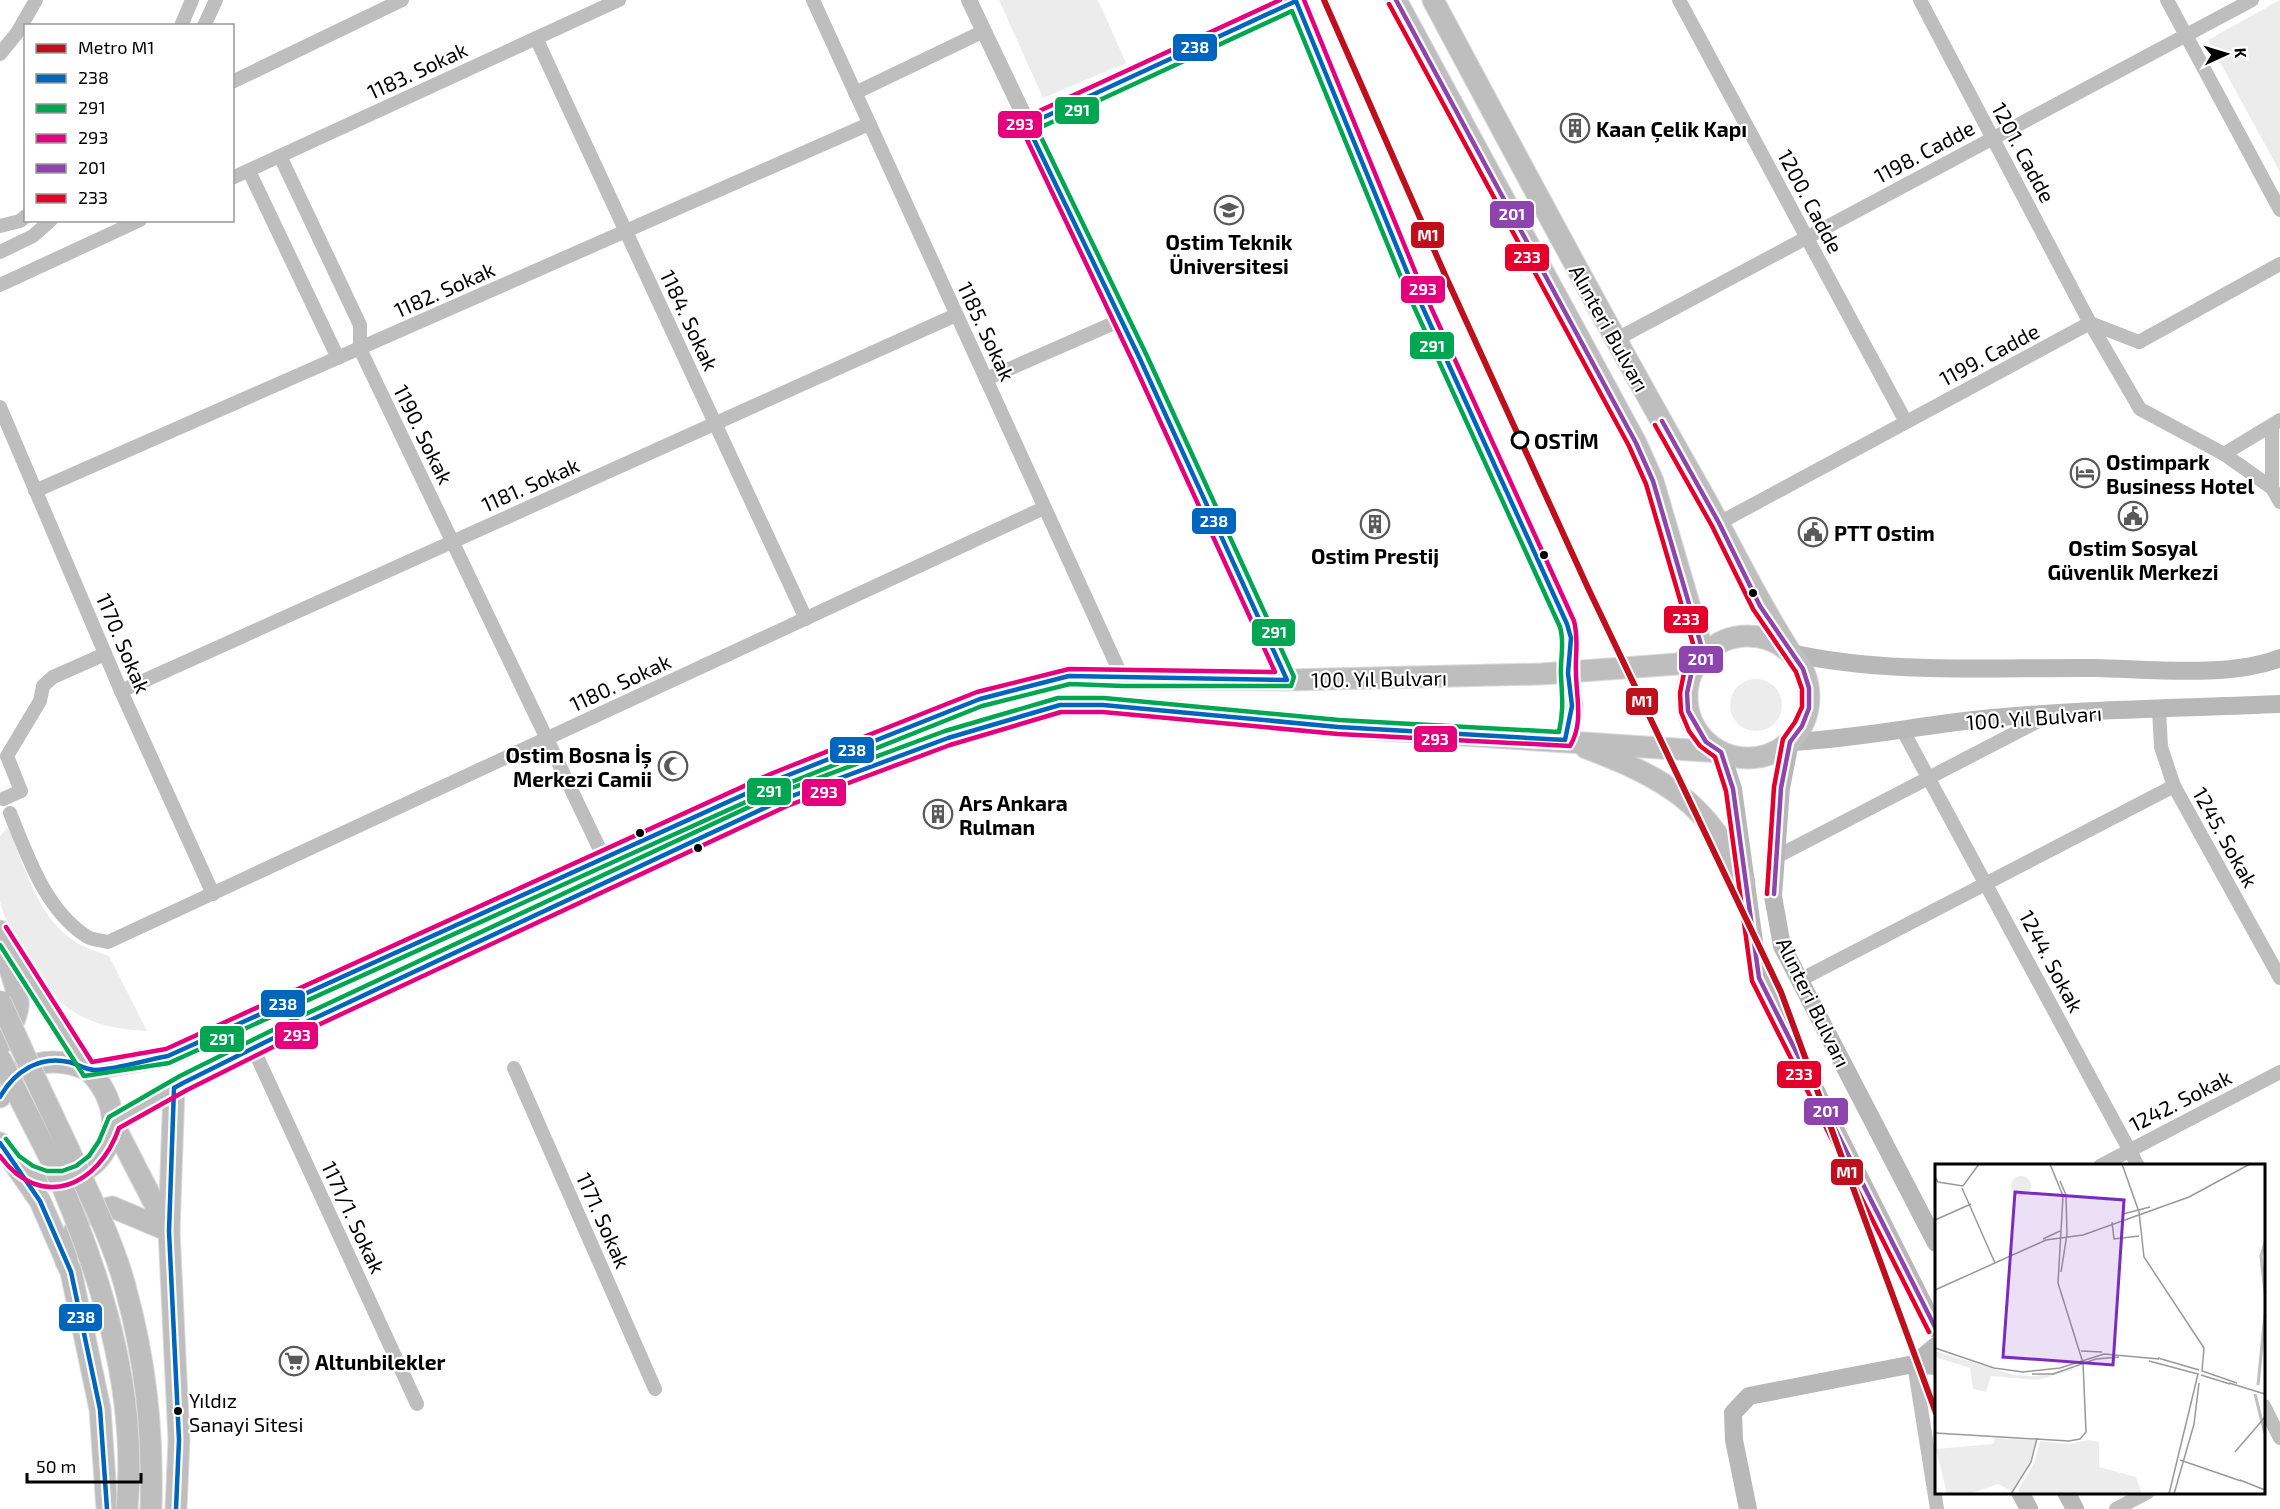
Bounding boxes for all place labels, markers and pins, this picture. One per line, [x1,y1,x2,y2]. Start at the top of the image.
building icon: Kaan Çelik Kapı [1559,112,1591,144]
place label: Kaan Çelik Kapı [1596,116,1747,143]
school or university icon: Ostim Teknik Üniversitesi [1213,194,1245,226]
place label: Ostim Teknik Üniversitesi [1166,229,1293,278]
place label: OSTİM [1534,428,1599,453]
marker: OSTİM [1511,431,1529,449]
place label: Ostimpark Business Hotel [2106,449,2254,498]
hotel icon: Ostimpark Business Hotel [2069,457,2101,489]
public building icon: Ostim Sosyal Güvenlik Merkezi [2117,500,2149,532]
building icon: Ostim Prestij [1359,508,1391,540]
public building icon: PTT Ostim [1797,516,1829,548]
place label: PTT Ostim [1834,520,1935,545]
place label: Ostim Sosyal Güvenlik Merkezi [2047,535,2219,584]
place label: Ostim Prestij [1311,543,1439,568]
unlabelled marker [1538,549,1550,561]
unlabelled marker [1747,587,1759,599]
place label: Ostim Bosna İş Merkezi Camii [506,742,652,791]
mosque icon: Ostim Bosna İş Merkezi Camii [657,750,689,782]
place label: Ars Ankara Rulman [959,790,1068,839]
building icon: Ars Ankara Rulman [922,798,954,830]
unlabelled marker [634,827,646,839]
unlabelled marker [692,842,704,854]
supermarket icon: Altunbilekler [278,1345,310,1377]
place label: Altunbilekler [315,1349,445,1374]
place label: Yıldız Sanayi Sitesi [189,1388,303,1436]
marker: Yıldız Sanayi Sitesi [172,1405,184,1417]

